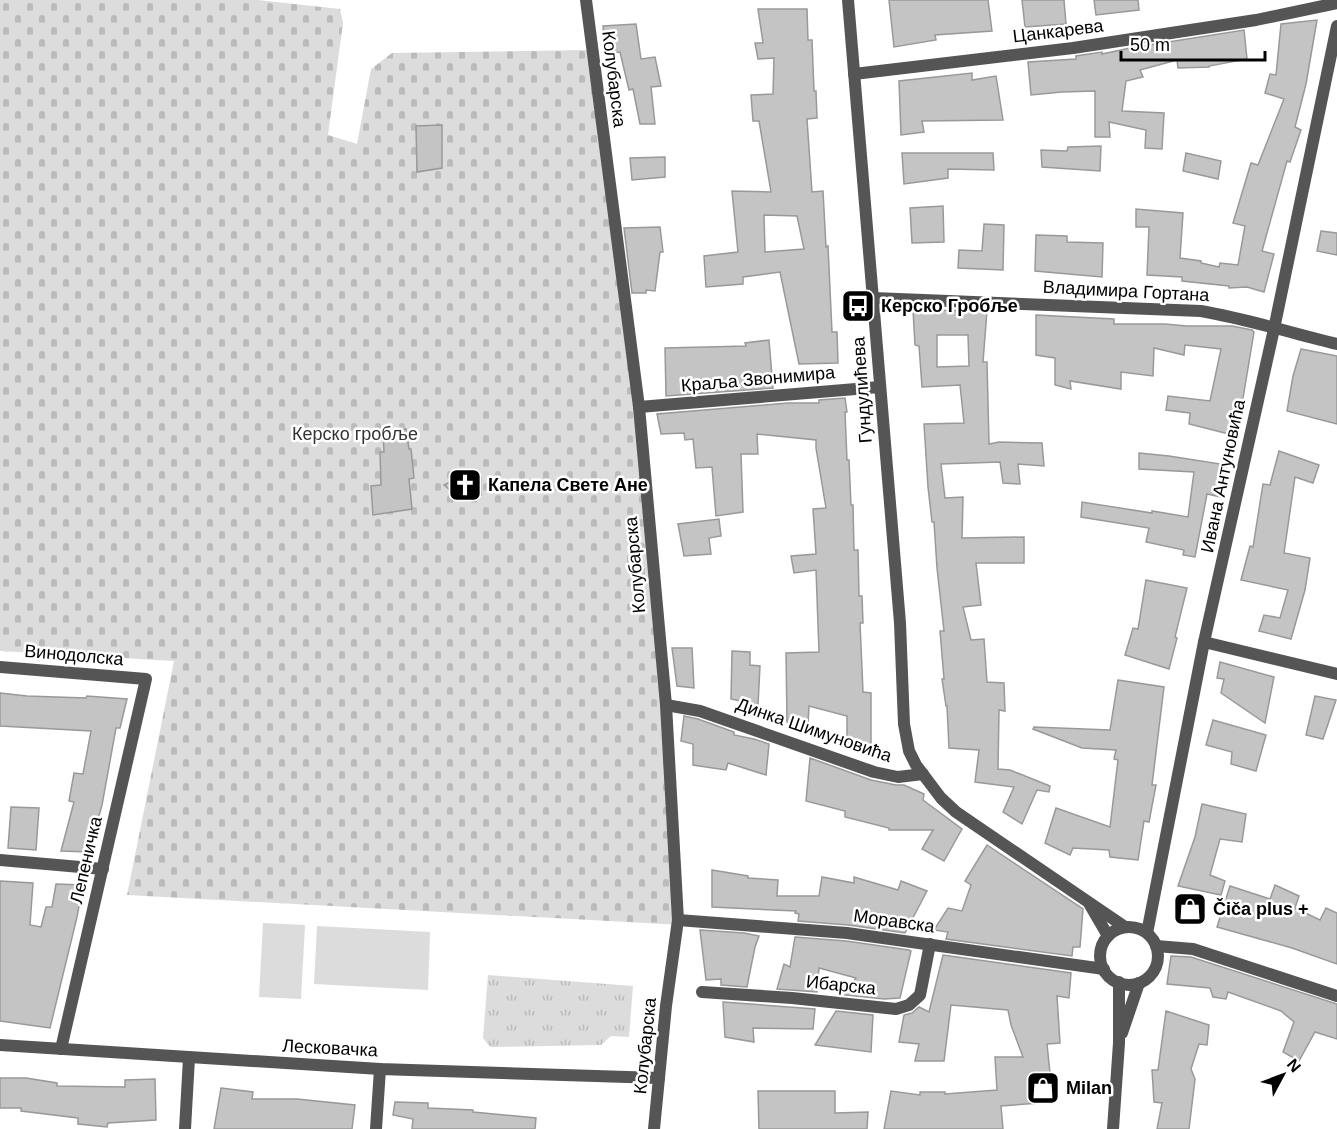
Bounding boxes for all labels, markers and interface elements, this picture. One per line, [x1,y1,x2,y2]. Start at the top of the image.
street label: Цанкарева [1011,15,1106,46]
scale bar [1121,24,1265,62]
street label: Колубарска [598,30,630,129]
text: 50 m [1130,35,1170,55]
street label: Владимира Гортана [1042,277,1211,305]
bus stop icon: Керско Гробље [840,288,876,324]
place label: Керско Гробље [881,296,1018,316]
street label: Гундулићева [848,335,876,444]
street label: Краља Звонимира [680,362,837,396]
street label: Ивана Антуновића [1197,397,1249,554]
park label: Керско гробље [292,424,418,444]
church icon: Капела Свете Ане [447,467,483,503]
place label: Капела Свете Ане [488,475,648,495]
street label: Колубарска [621,515,649,614]
street label: Винодолска [24,641,125,669]
street label: Динка Шимуновића [734,694,895,766]
street label: Лепеничка [66,813,106,906]
shop icon: Čiča plus + [1172,891,1208,927]
place label: Čiča plus + [1213,898,1309,919]
street label: Моравска [852,905,937,937]
street label: Ибарска [805,971,878,999]
street label: Колубарска [630,996,660,1095]
street label: Лесковачка [282,1036,379,1061]
north arrow [1253,1045,1313,1105]
text: N [1284,1056,1304,1075]
shop icon: Milan [1025,1070,1061,1106]
place label: Milan [1066,1078,1112,1098]

